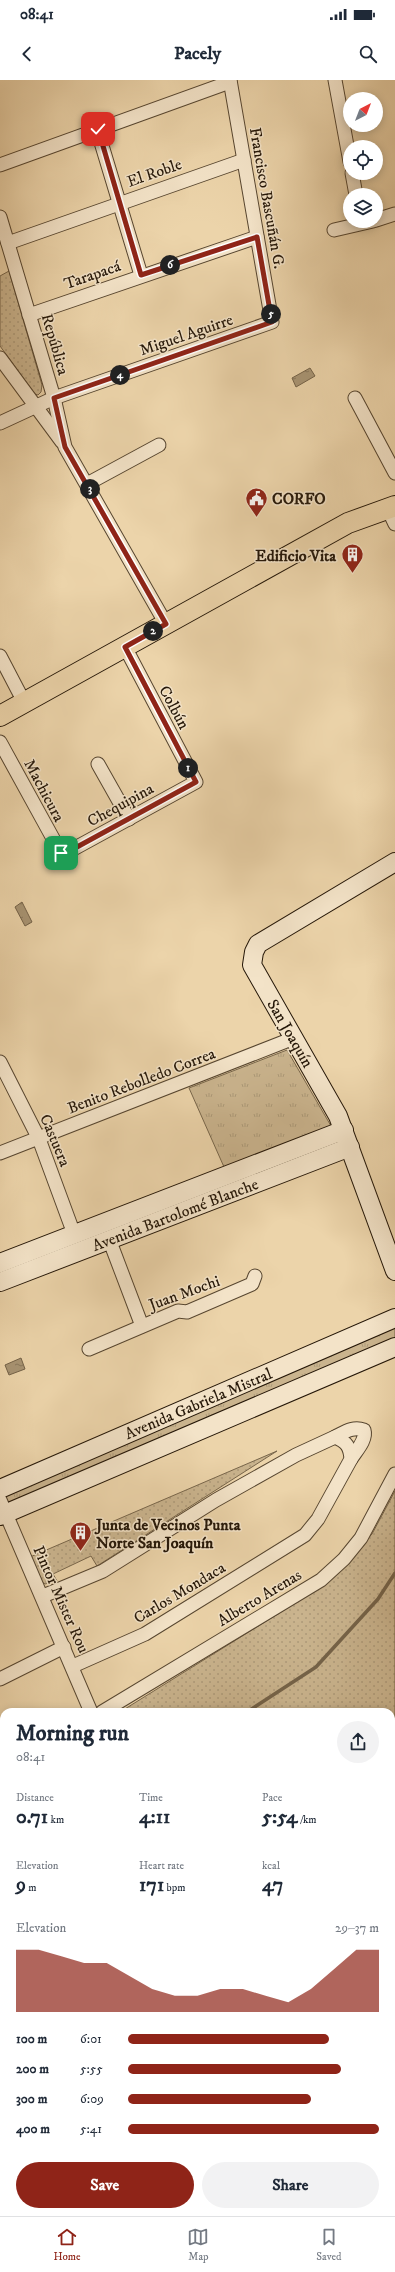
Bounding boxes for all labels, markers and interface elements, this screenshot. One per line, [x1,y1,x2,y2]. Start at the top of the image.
text: 08:41 [20,5,54,24]
icon: back [16,43,38,65]
text: Pacely [174,43,221,65]
icon: search [357,43,379,65]
north arrow [343,92,383,132]
map controls [343,92,383,228]
pin [81,112,115,146]
icon: check [87,118,109,140]
street label: Francisco Bascuñán G. [245,126,289,271]
button: locate [343,140,383,180]
street label: El Roble [124,154,185,192]
button: layers [343,188,383,228]
pin: 6 [160,255,180,275]
street label: Tarapacá [61,256,124,294]
text: 6 [167,258,173,272]
pin: 5 [261,304,281,324]
text: 5 [268,307,274,321]
street label: Miguel Aguirre [137,309,236,360]
street label: República [37,311,73,377]
pin: 4 [110,365,130,385]
text: 4 [117,368,123,382]
pin: 3 [80,479,100,499]
text: 3 [88,482,92,496]
public building icon: CORFO [243,485,269,518]
place label: CORFO [272,489,326,509]
building icon: Edificio Vita [339,542,365,575]
place label: Edificio Vita [255,546,337,566]
pin: 2 [143,621,163,641]
text: 2 [150,624,156,638]
street label: Colbún [154,682,194,733]
street label: Machicura [19,756,69,825]
pin: 1 [178,758,198,778]
text: 1 [186,761,190,775]
street label: Chequipina [84,778,157,831]
pin [44,836,78,870]
icon: arrive [50,842,72,864]
street label: San Joaquín [263,996,318,1072]
street label: Benito Rebolledo Correa [64,1043,218,1118]
street label: Castuera [35,1111,75,1170]
street label: Avenida Bartolomé Blanche [89,1174,262,1256]
street label: Juan Mochi [144,1271,223,1316]
street label: Avenida Gabriela Mistral [122,1364,275,1444]
place label: Junta de Vecinos Punta Norte San Joaquín [94,1515,242,1554]
building icon: Junta de Vecinos Punta Norte San Joaquín [68,1520,94,1553]
street label: Pintor Mister Rou [29,1543,94,1656]
street label: Carlos Mondaca [130,1558,229,1628]
street label: Alberto Arenas [214,1565,305,1631]
text: Morning run [16,1720,129,1747]
button: share [337,1721,379,1763]
text: 08:41 [16,1749,45,1765]
text: Distance [16,1791,54,1805]
text: Time [139,1791,163,1805]
text: Pace [262,1791,282,1805]
text: 0.71 [16,1805,48,1830]
text: 4:11 [139,1805,170,1830]
text: 5:54 [262,1805,298,1830]
text: km [48,1813,64,1827]
text: /km [298,1813,317,1827]
text: Elevation [16,1859,59,1873]
text: Heart rate [139,1859,184,1873]
text: kcal [262,1859,280,1873]
text: 9 [16,1873,26,1898]
text: 171 [139,1873,164,1898]
text: 47 [262,1873,283,1898]
text: m [26,1881,37,1895]
text: bpm [164,1881,186,1895]
text: Elevation [16,1920,66,1936]
text: 29–37 m [335,1920,379,1936]
text: 100 m [16,2031,47,2047]
text: 6:01 [80,2031,102,2047]
text: 200 m [16,2061,49,2077]
text: 5:55 [80,2061,103,2077]
text: 300 m [16,2091,47,2107]
text: 6:09 [80,2091,104,2107]
text: 400 m [16,2121,50,2137]
text: 5:41 [80,2121,102,2137]
button: Save [16,2162,194,2208]
button: Share [202,2162,379,2208]
tab: Home [53,2226,81,2264]
tab: Map [187,2226,209,2264]
tab: Saved [316,2226,342,2264]

